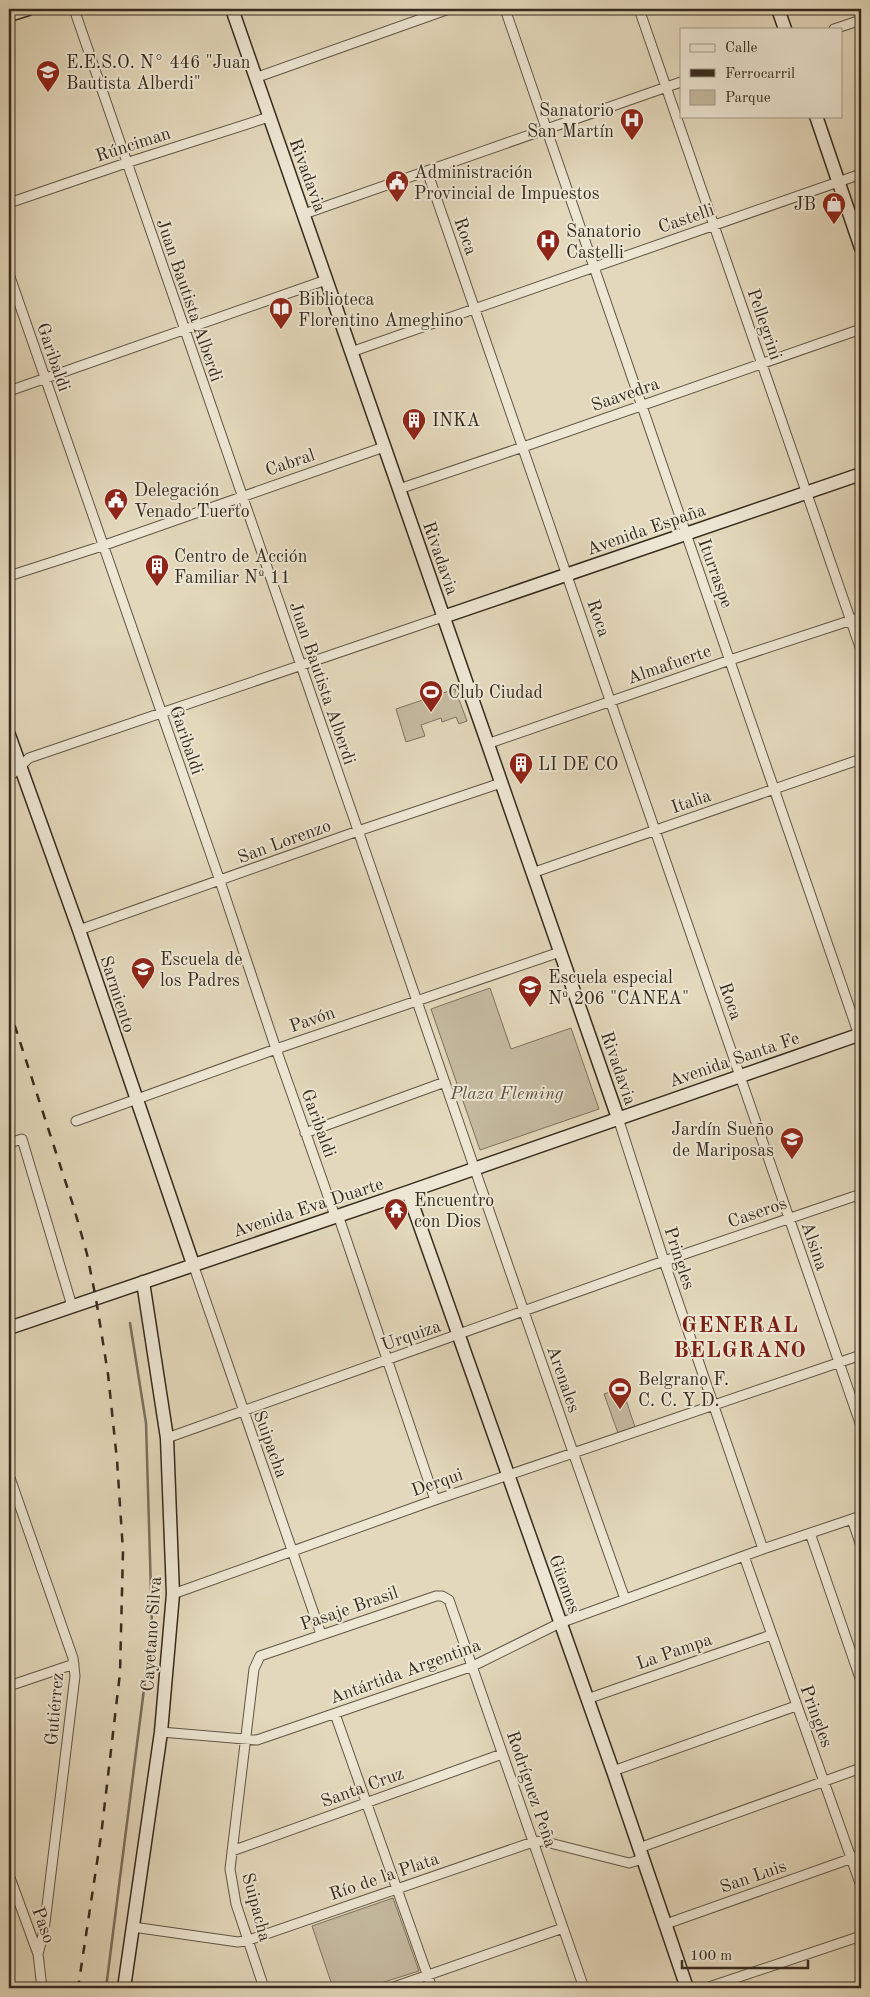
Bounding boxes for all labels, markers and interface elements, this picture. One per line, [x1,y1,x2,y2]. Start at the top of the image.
legend [680,28,842,118]
text: Calle [725,41,758,56]
place label: E.E.S.O. N° 446 "Juan Bautista Alberdi" [66,54,251,93]
school or university icon: E.E.S.O. N° 446 "Juan Bautista Alberdi" [35,59,61,93]
text: Ferrocarril [725,67,795,82]
text: Parque [725,91,771,106]
place label: Sanatorio San Martín [527,102,614,141]
hospital icon: Sanatorio San Martín [619,107,645,141]
street label: Rúnciman [94,124,173,166]
street label: Rivadavia [286,136,329,215]
place label: Administración Provincial de Impuestos [414,164,600,203]
public building icon: Administración Provincial de Impuestos [384,169,410,203]
shop icon: JB [821,191,847,225]
place label: JB [794,196,816,214]
street label: Castelli [656,201,717,237]
street label: Roca [450,215,480,258]
street label: Juan Bautista Alberdi [153,217,225,384]
place label: Sanatorio Castelli [566,223,641,262]
hospital icon: Sanatorio Castelli [535,228,561,262]
street label: Pellegrini [743,286,785,362]
place label: Biblioteca Florentino Ameghino [298,291,464,330]
library icon: Biblioteca Florentino Ameghino [268,296,294,330]
street label: Garibaldi [33,321,73,394]
street label: Saavedra [589,375,662,415]
building icon: INKA [401,407,427,441]
place label: INKA [432,412,481,430]
street label: Cabral [263,446,318,480]
place label: Delegación Venado Tuerto [134,482,250,521]
public building icon: Delegación Venado Tuerto [103,487,129,521]
street label: Avenida España [585,501,708,559]
street label: Rivadavia [419,519,461,598]
street label: Iturraspe [694,536,736,610]
place label: Centro de Acción Familiar Nº 11 [174,548,308,587]
building icon: Centro de Acción Familiar Nº 11 [144,553,170,587]
street label: Roca [583,597,613,640]
street label: Juan Bautista Alberdi [286,600,358,767]
street label: Almafuerte [625,642,714,688]
sports icon: Club Ciudad [418,679,444,713]
place label: Club Ciudad [448,684,543,702]
street label: Garibaldi [166,704,206,777]
building icon: LI DE CO [508,751,534,785]
place label: LI DE CO [538,756,618,774]
street label: Italia [669,787,714,817]
street label: San Lorenzo [235,817,334,867]
place label: Escuela de los Padres [160,951,242,990]
street label: Sarmiento [96,954,138,1035]
school or university icon: Escuela de los Padres [130,956,156,990]
place label: Escuela especial Nº 206 "CANEA" [548,969,689,1008]
school or university icon: Escuela especial Nº 206 "CANEA" [517,974,543,1008]
street label: Roca [715,980,745,1023]
street label: Pavón [287,1004,338,1036]
street label: Rivadavia [597,1029,639,1108]
street label: Avenida Santa Fe [667,1029,802,1091]
park label: Plaza Fleming [449,1085,564,1103]
street label: Garibaldi [297,1087,339,1160]
place label: Jardín Sueño de Mariposas [671,1121,774,1160]
school or university icon: Jardín Sueño de Mariposas [779,1126,805,1160]
street label: Avenida Eva Duarte [231,1175,386,1241]
place label: Encuentro con Dios [414,1192,494,1231]
street label: Caseros [725,1194,789,1231]
temple icon: Encuentro con Dios [383,1197,409,1231]
street label: Alsina [797,1220,831,1273]
street label: Pringles [660,1225,698,1292]
district label: GENERAL BELGRANO [673,1315,807,1362]
street label: Urquiza [379,1317,444,1355]
street label: Arenales [543,1344,583,1415]
place label: Belgrano F. C. C. Y D. [638,1371,729,1410]
sports icon: Belgrano F. C. C. Y D. [607,1376,633,1410]
street label: Suipacha [250,1408,291,1481]
street label: Derqui [409,1466,466,1500]
street label: Güemes [545,1552,583,1616]
street label: Cayetano Silva [139,1576,165,1692]
street label: Pasaje Brasil [298,1584,401,1634]
street label: La Pampa [634,1631,715,1673]
street label: Antártida Argentina [327,1636,483,1708]
street label: Gutiérrez [43,1672,67,1746]
street label: Pringles [797,1683,836,1750]
street label: Rodríguez Peña [503,1729,559,1850]
street label: Santa Cruz [318,1765,406,1811]
street label: Río de la Plata [327,1850,441,1904]
street label: San Luis [718,1857,789,1897]
street label: Suipacha [238,1871,274,1944]
street label: Paso [28,1905,58,1946]
scale bar [682,1937,809,1969]
text: 100 m [690,1949,732,1964]

